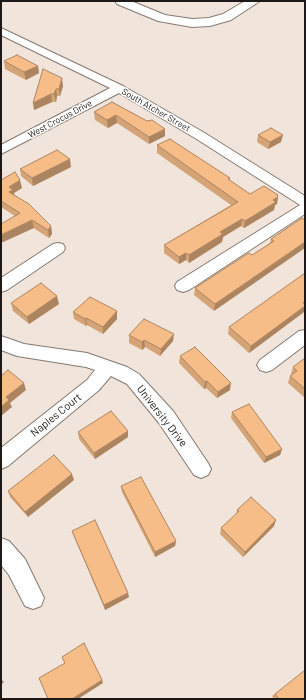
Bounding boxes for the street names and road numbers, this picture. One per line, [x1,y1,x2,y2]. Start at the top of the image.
street label: South Atcher Street [120,86,192,134]
street label: West Crocus Drive [26,98,94,140]
street label: University Drive [134,383,190,449]
street label: Naples Court [28,390,84,440]

